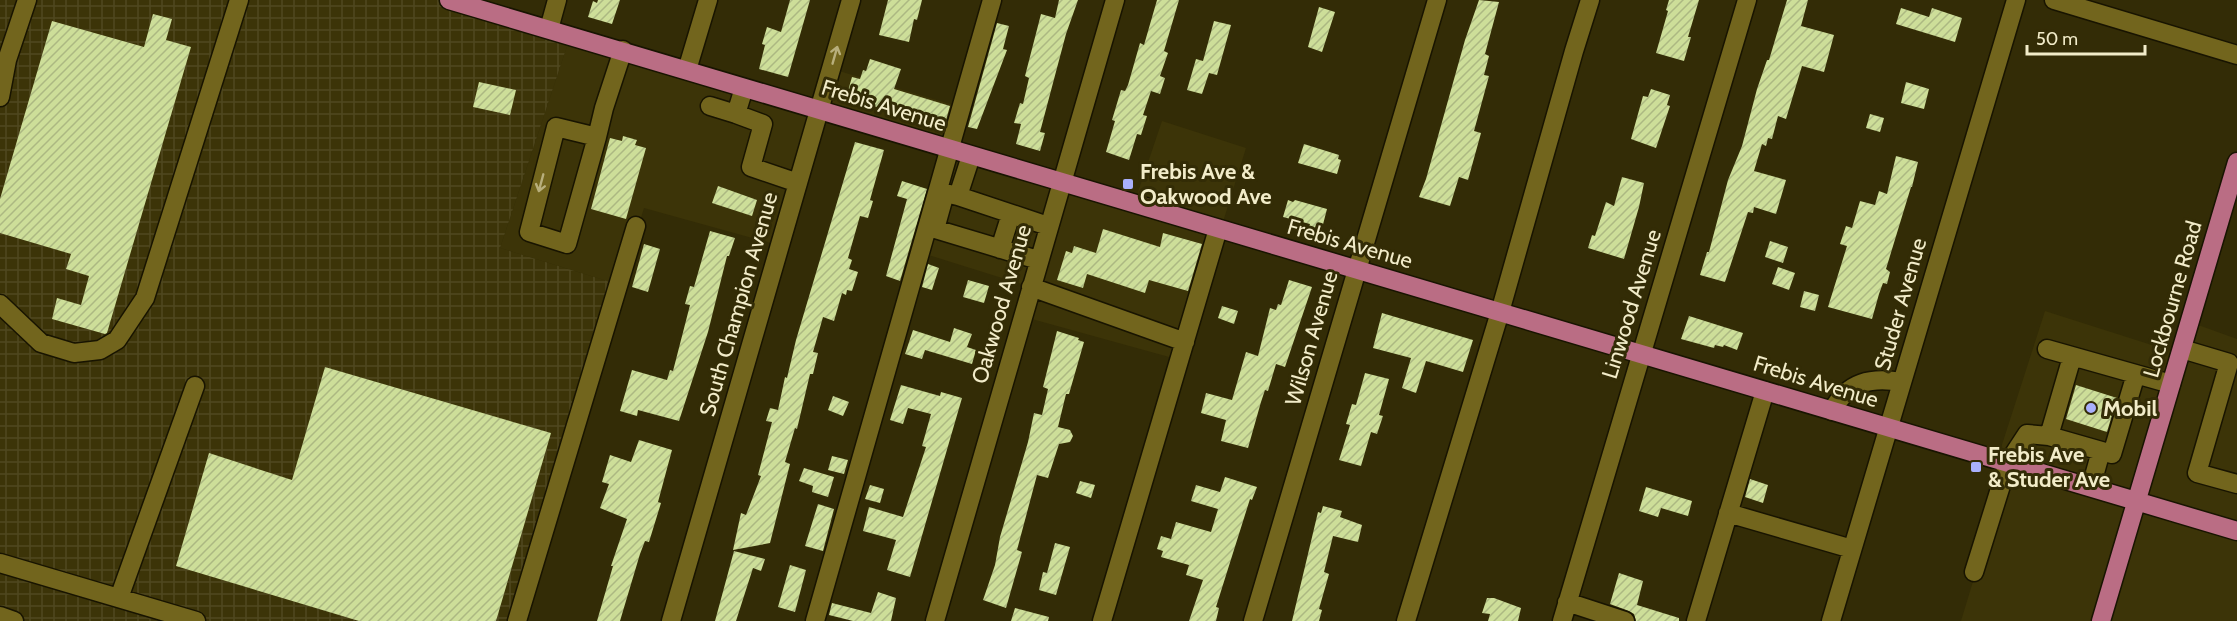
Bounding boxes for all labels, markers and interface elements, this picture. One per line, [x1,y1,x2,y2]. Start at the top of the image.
scale bar [2027,18,2146,56]
text: 50 m [2036,28,2078,50]
one-way arrow [829,46,841,65]
street label: Frebis Avenue [818,74,950,137]
place label: Frebis Ave & Oakwood Ave [1140,158,1272,210]
one-way arrow [535,173,547,192]
marker: Frebis Ave & Oakwood Ave [1121,177,1135,191]
street label: South Champion Avenue [694,189,783,419]
street label: Frebis Avenue [1284,213,1416,274]
street label: Lockbourne Road [2137,218,2208,381]
street label: Oakwood Avenue [966,222,1037,387]
street label: Linwood Avenue [1596,226,1667,382]
street label: Studer Avenue [1869,235,1932,374]
street label: Wilson Avenue [1279,268,1344,409]
street label: Frebis Avenue [1750,350,1882,413]
place label: Mobil [2103,395,2157,422]
marker: Mobil [2084,401,2098,415]
place label: Frebis Ave & Studer Ave [1988,441,2110,493]
marker: Frebis Ave & Studer Ave [1969,460,1983,474]

